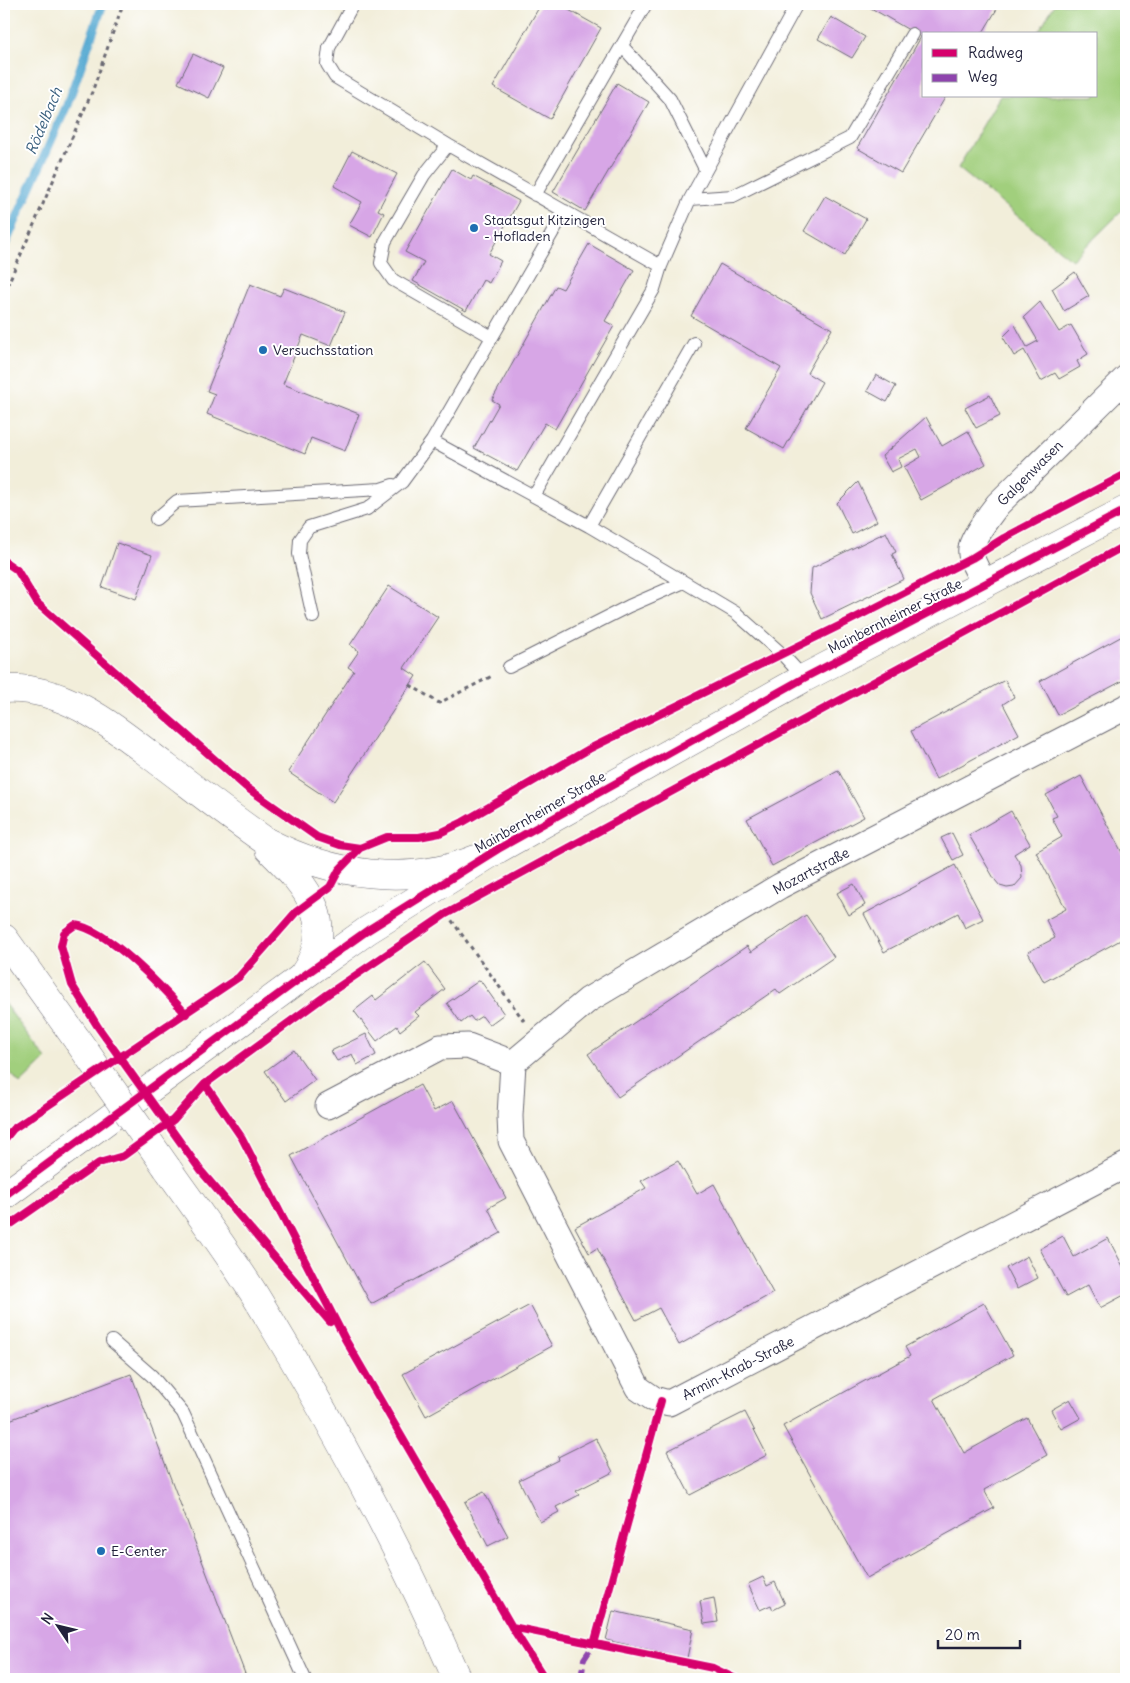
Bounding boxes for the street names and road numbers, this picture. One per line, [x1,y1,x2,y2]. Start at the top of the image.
street label: Galgenwasen [993,436,1067,510]
street label: Mainbernheimer Straße [825,574,965,658]
street label: Mainbernheimer Straße [471,767,609,857]
street label: Mozartstraße [770,843,852,899]
street label: Armin-Knab-Straße [679,1332,797,1404]

